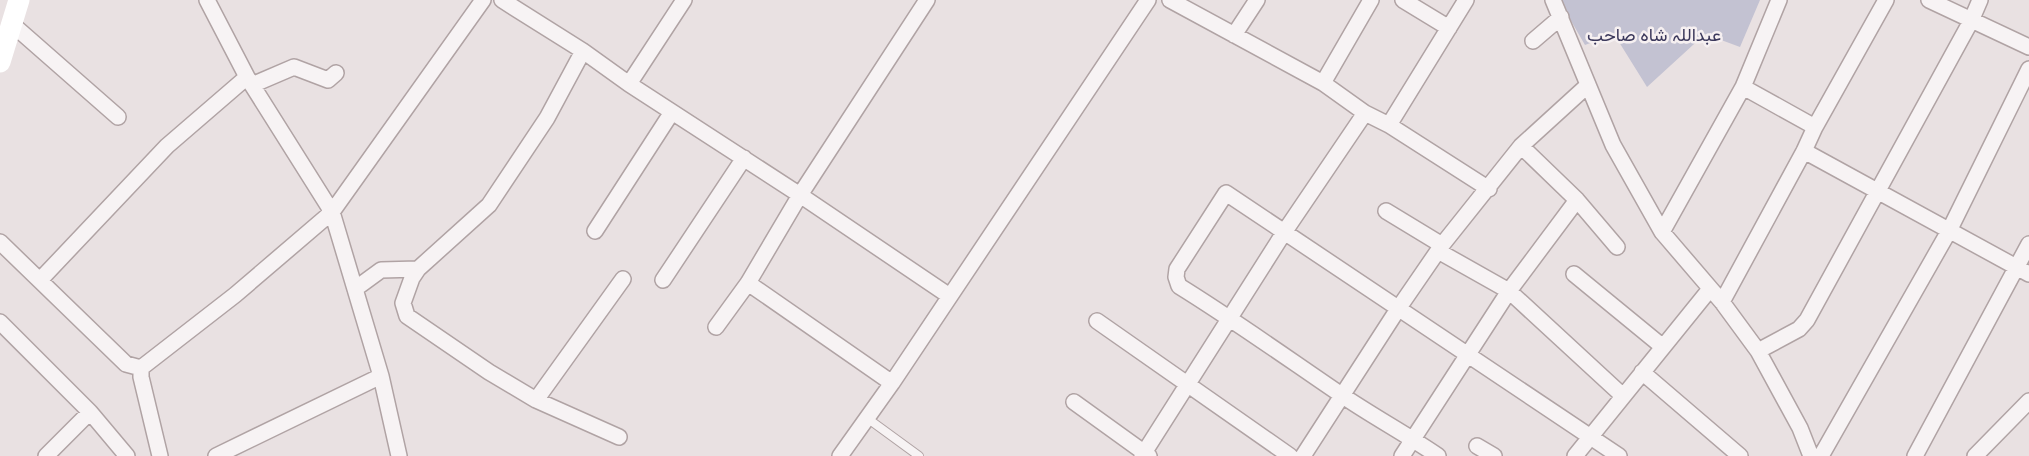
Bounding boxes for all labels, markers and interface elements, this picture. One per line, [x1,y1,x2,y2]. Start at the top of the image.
park label: عبداللہ شاہ صاحب [1587,23,1721,47]

